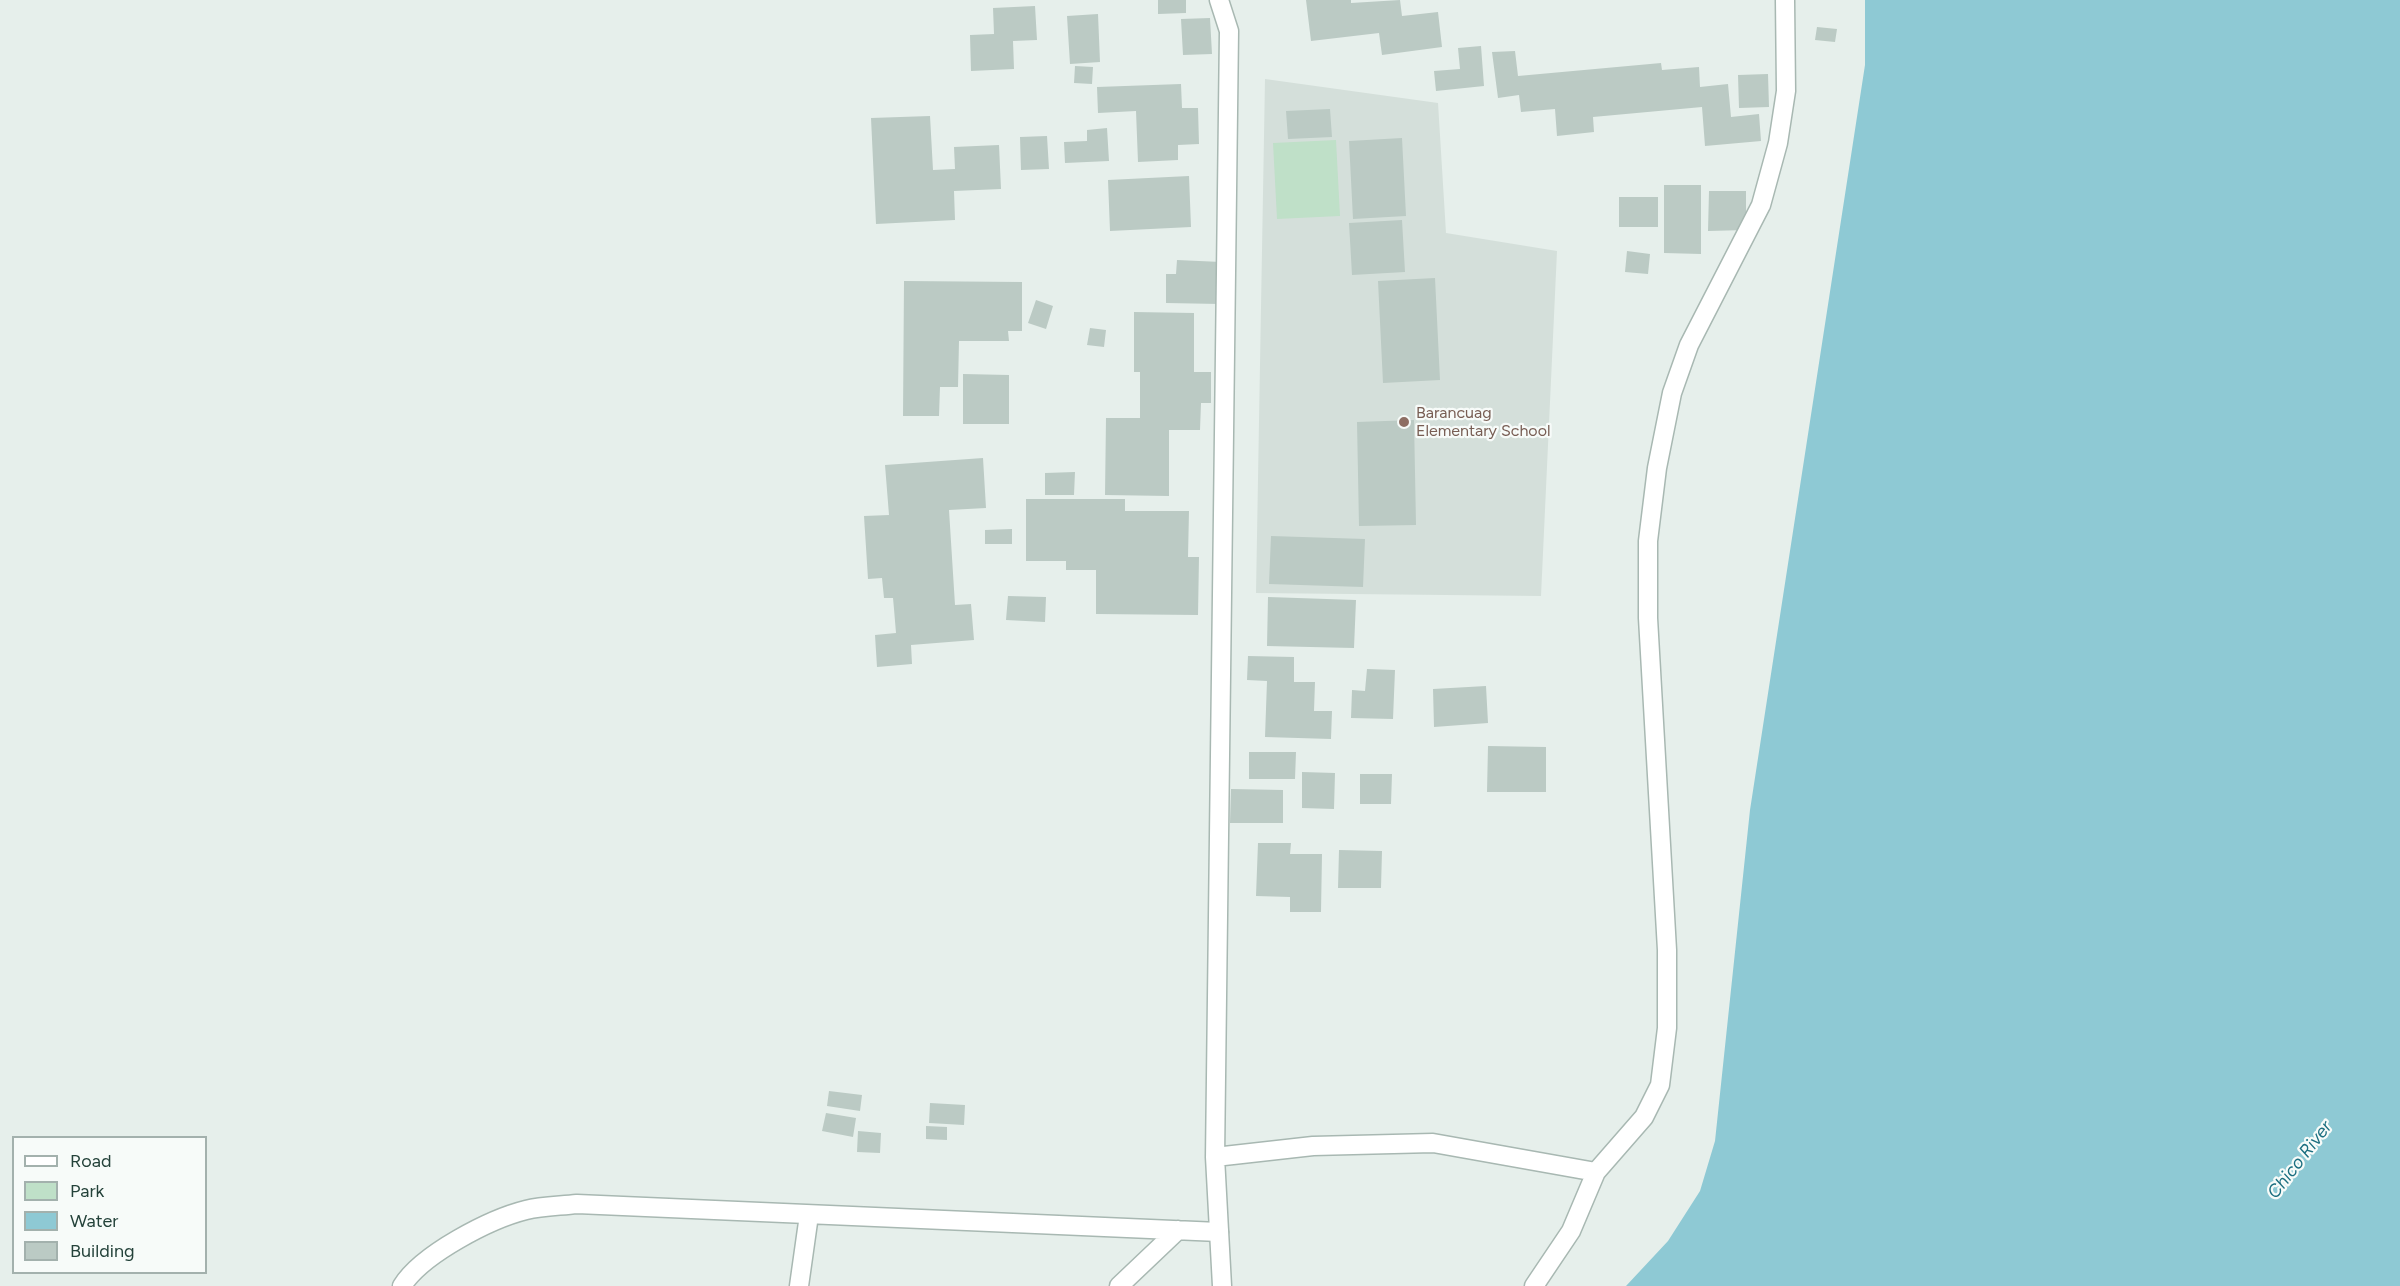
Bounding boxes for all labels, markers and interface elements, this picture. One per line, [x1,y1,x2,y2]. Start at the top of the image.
place label: Barancuag Elementary School [1416,403,1550,441]
marker: Barancuag Elementary School [1397,415,1411,429]
water label: Chico River [2263,1117,2337,1203]
legend [12,1136,207,1274]
text: Road [70,1150,111,1172]
text: Park [70,1180,104,1202]
text: Water [70,1210,118,1232]
text: Building [70,1240,135,1262]

